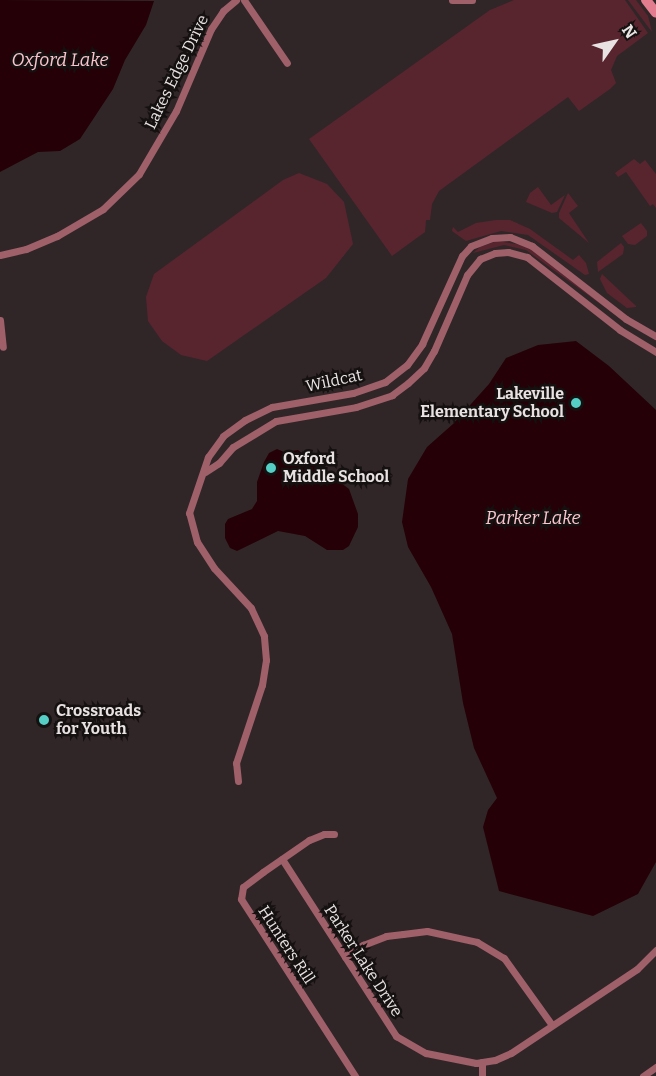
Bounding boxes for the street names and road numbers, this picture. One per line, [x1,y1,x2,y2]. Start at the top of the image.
street label: Lakes Edge Drive [141,12,213,132]
street label: Wildcat [304,366,364,396]
street label: Parker Lake Drive [320,901,406,1021]
street label: Hunters Rill [254,902,318,988]

